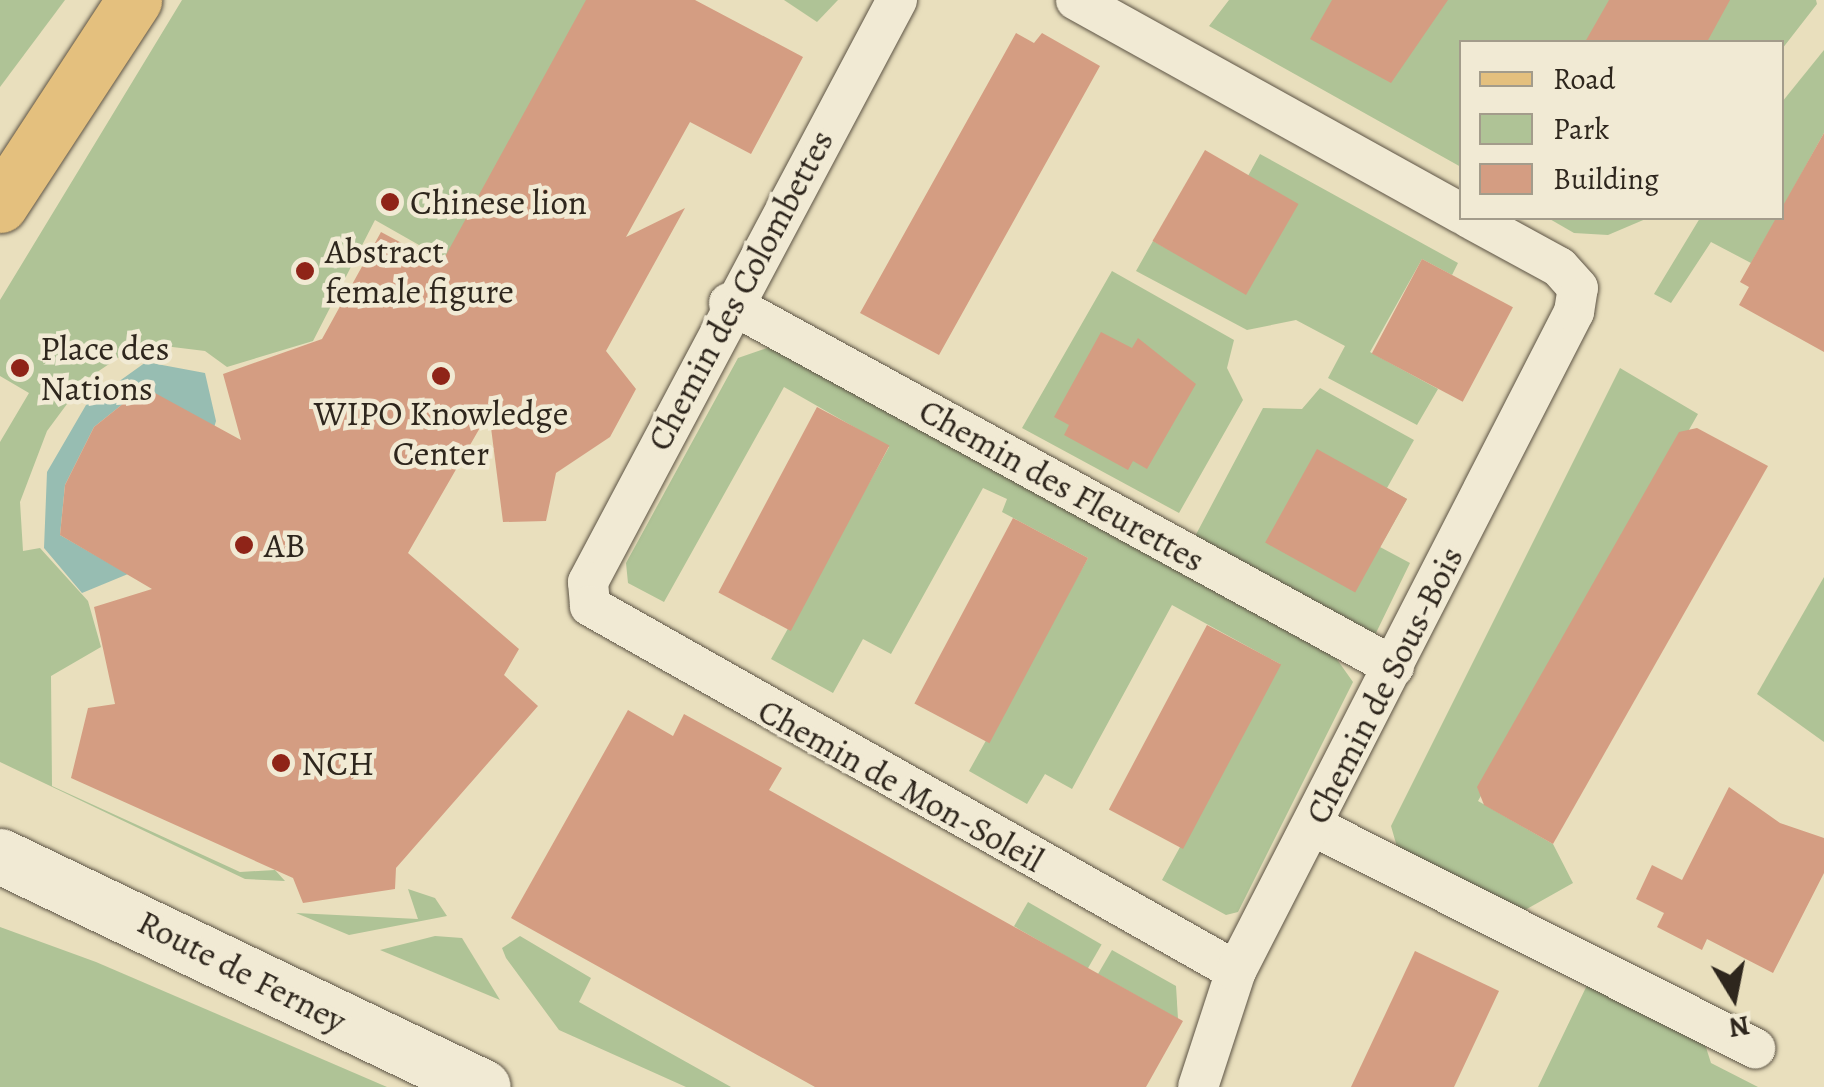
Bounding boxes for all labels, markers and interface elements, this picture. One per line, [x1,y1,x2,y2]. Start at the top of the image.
legend [1459,40,1784,220]
text: Road [1553,59,1615,99]
text: Park [1553,109,1609,149]
street label: Chemin des Colombettes [638,123,842,457]
text: Building [1553,159,1659,199]
place label: Chinese lion [410,181,587,223]
marker: Chinese lion [379,191,401,213]
place label: Abstract female figure [325,230,514,312]
marker: Abstract female figure [294,260,316,282]
place label: Place des Nations [40,327,170,409]
marker: Place des Nations [9,357,31,379]
marker: WIPO Knowledge Center [430,365,452,387]
street label: Chemin des Fleurettes [912,389,1212,581]
place label: WIPO Knowledge Center [314,392,568,474]
place label: AB [264,524,305,566]
marker: AB [233,534,255,556]
street label: Chemin de Sous-Bois [1296,539,1472,831]
street label: Chemin de Mon-Soleil [751,689,1051,881]
place label: NCH [301,742,374,784]
marker: NCH [270,752,292,774]
street label: Route de Ferney [131,900,353,1042]
north arrow [1684,947,1784,1047]
text: N [1726,1006,1753,1047]

